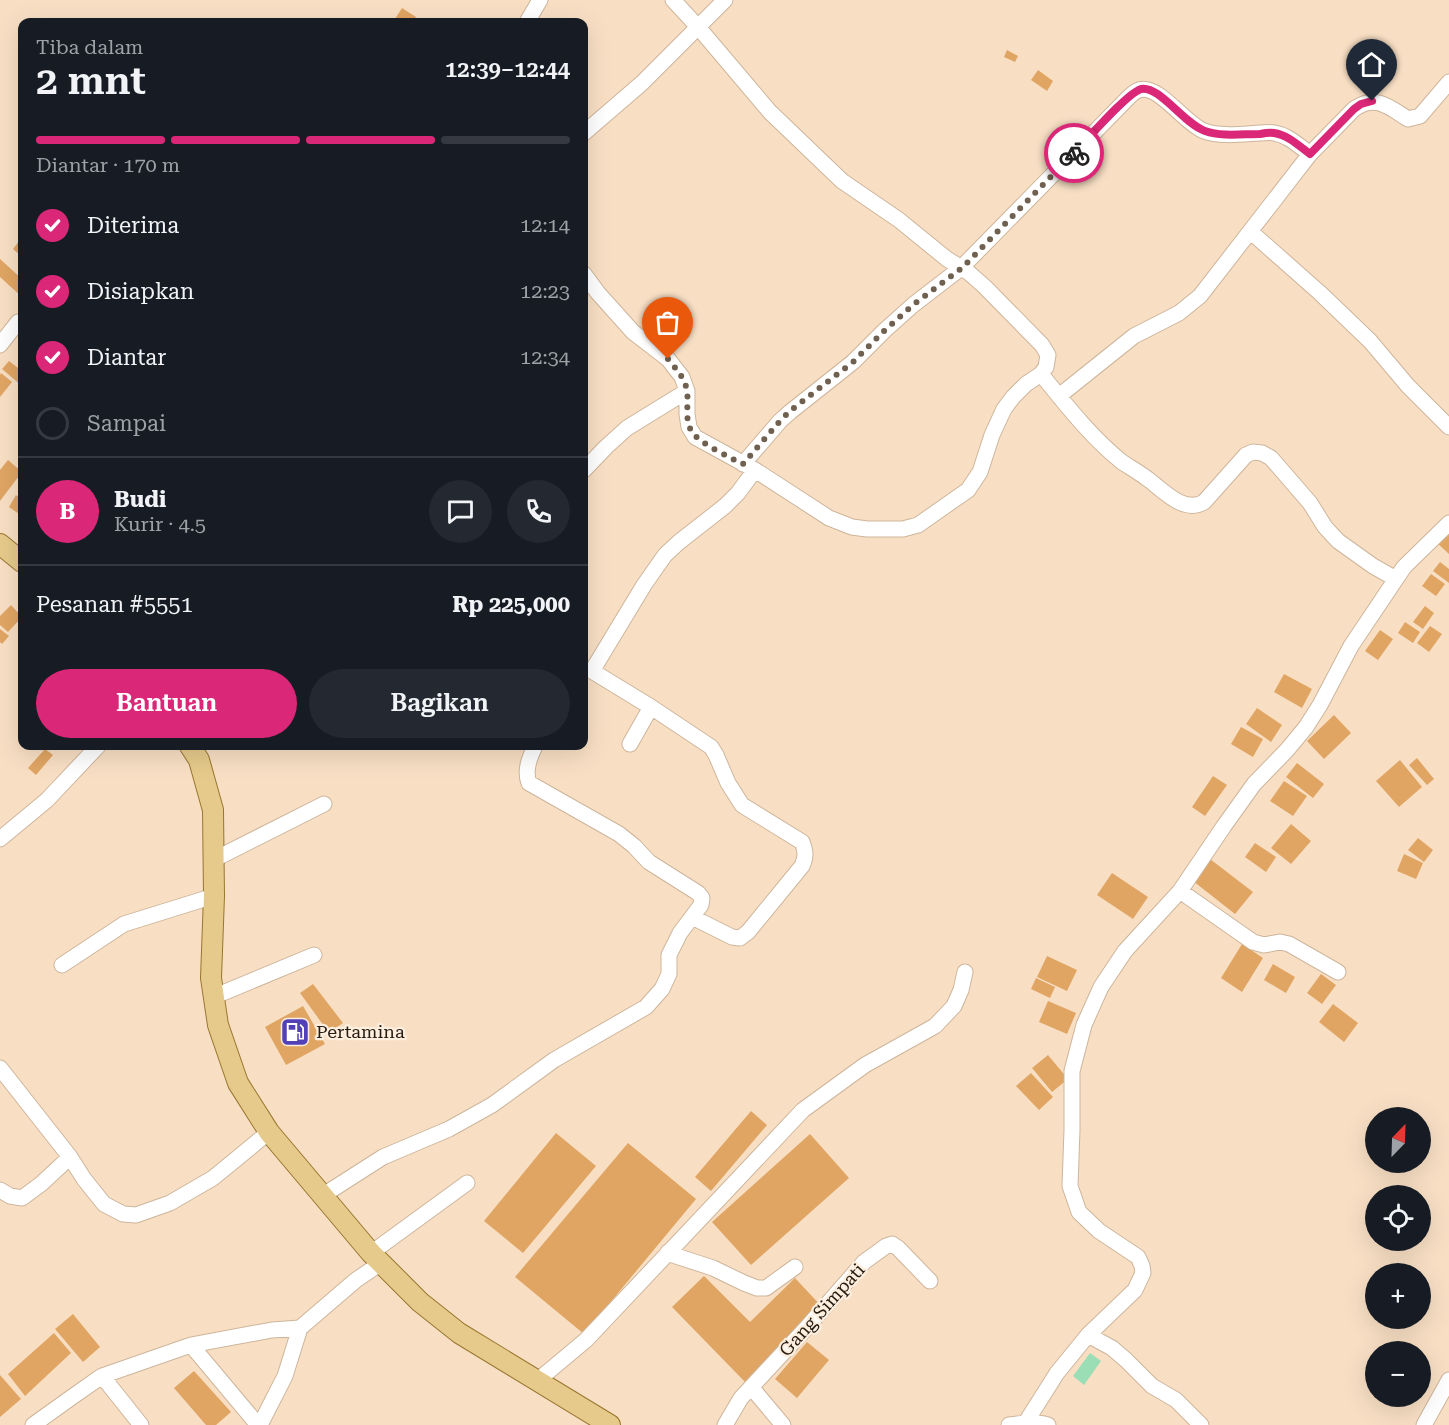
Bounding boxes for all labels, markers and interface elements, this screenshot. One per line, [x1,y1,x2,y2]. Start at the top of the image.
text: Tiba dalam [36,35,143,59]
pin [1346,39,1397,101]
icon: home [1355,48,1388,81]
text: 12:39–12:44 [445,57,570,82]
text: 2 mnt [36,58,146,104]
courier [1044,123,1104,183]
icon: bike [1058,137,1091,170]
text: Diantar · 170 m [36,153,180,177]
icon: check [36,209,69,242]
text: Diterima [87,213,179,238]
text: 12:14 [520,213,570,237]
icon: check [36,275,69,308]
text: Disiapkan [87,279,194,304]
text: 12:23 [520,279,570,303]
pin [642,297,693,359]
icon: bag [651,306,684,339]
icon: check [36,341,69,374]
text: Diantar [87,345,166,370]
text: 12:34 [520,345,570,369]
text: Sampai [87,411,166,436]
button: chat [429,480,492,543]
button: phone [507,480,570,543]
text: Budi [114,487,166,512]
text: B [60,499,75,524]
text: Kurir · 4.5 [114,512,206,536]
text: Pesanan #5551 [36,592,193,617]
text: Rp 225,000 [452,592,570,617]
button: Bantuan [36,669,297,738]
button: Bagikan [309,669,570,738]
fuel station icon: Pertamina [279,1016,311,1048]
place label: Pertamina [316,1021,405,1042]
north arrow [1365,1107,1431,1173]
map controls [1365,1107,1431,1407]
button: locate [1365,1185,1431,1251]
street label: Gang Simpati [775,1259,869,1360]
button: + [1365,1263,1431,1329]
button: − [1365,1341,1431,1407]

